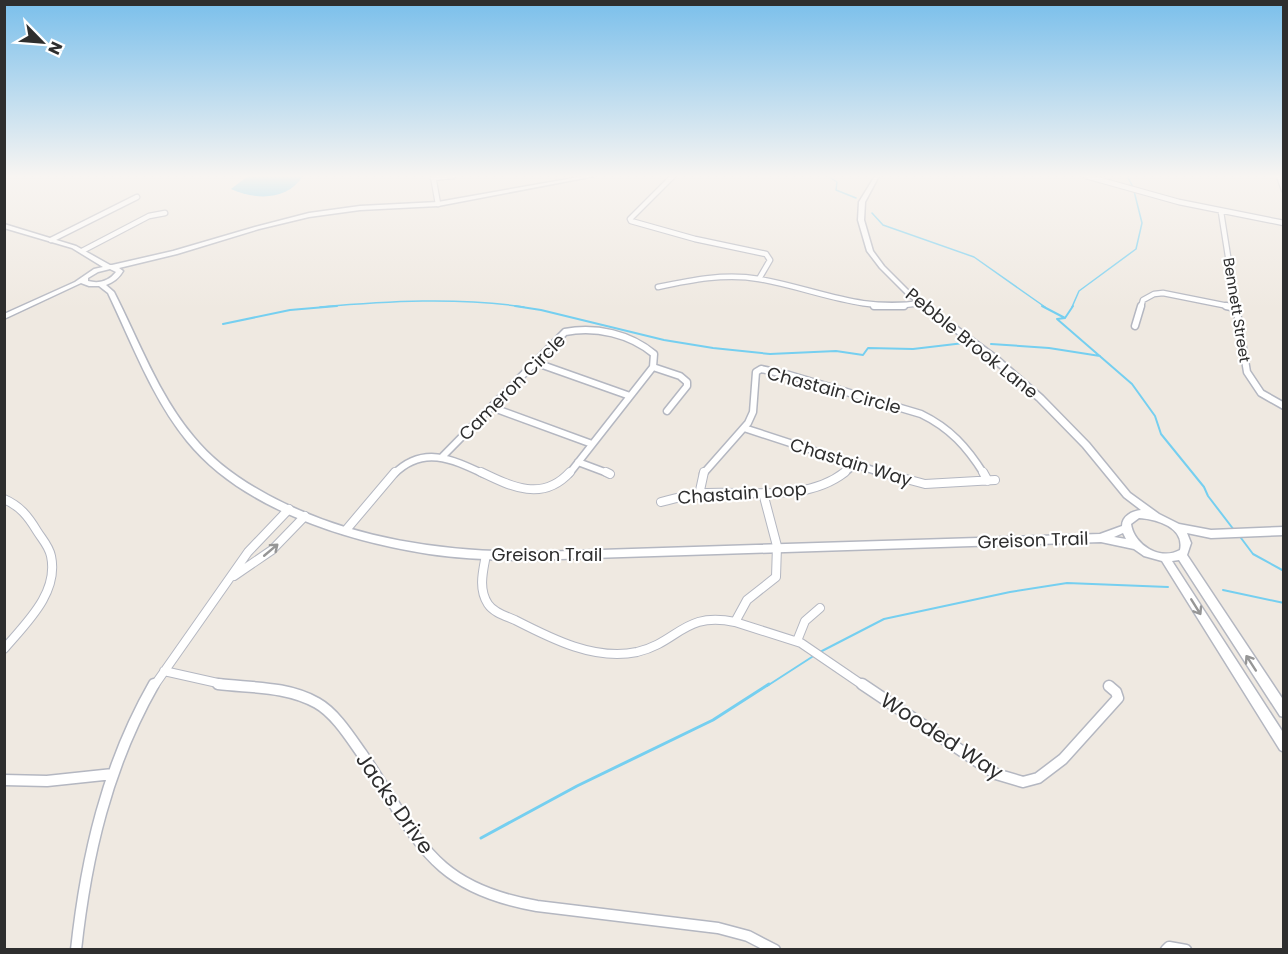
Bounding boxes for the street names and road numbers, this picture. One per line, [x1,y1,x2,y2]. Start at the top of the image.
street label: Bennett Street [1218,256,1256,364]
street label: Pebble Brook Lane [900,282,1044,404]
street label: Cameron Circle [453,328,571,446]
street label: Chastain Circle [764,360,904,420]
street label: Chastain Way [787,432,915,492]
street label: Chastain Loop [677,476,807,510]
street label: Greison Trail [977,526,1089,554]
street label: Greison Trail [491,542,603,567]
street label: Wooded Way [875,685,1009,787]
street label: Jacks Drive [349,746,441,860]

